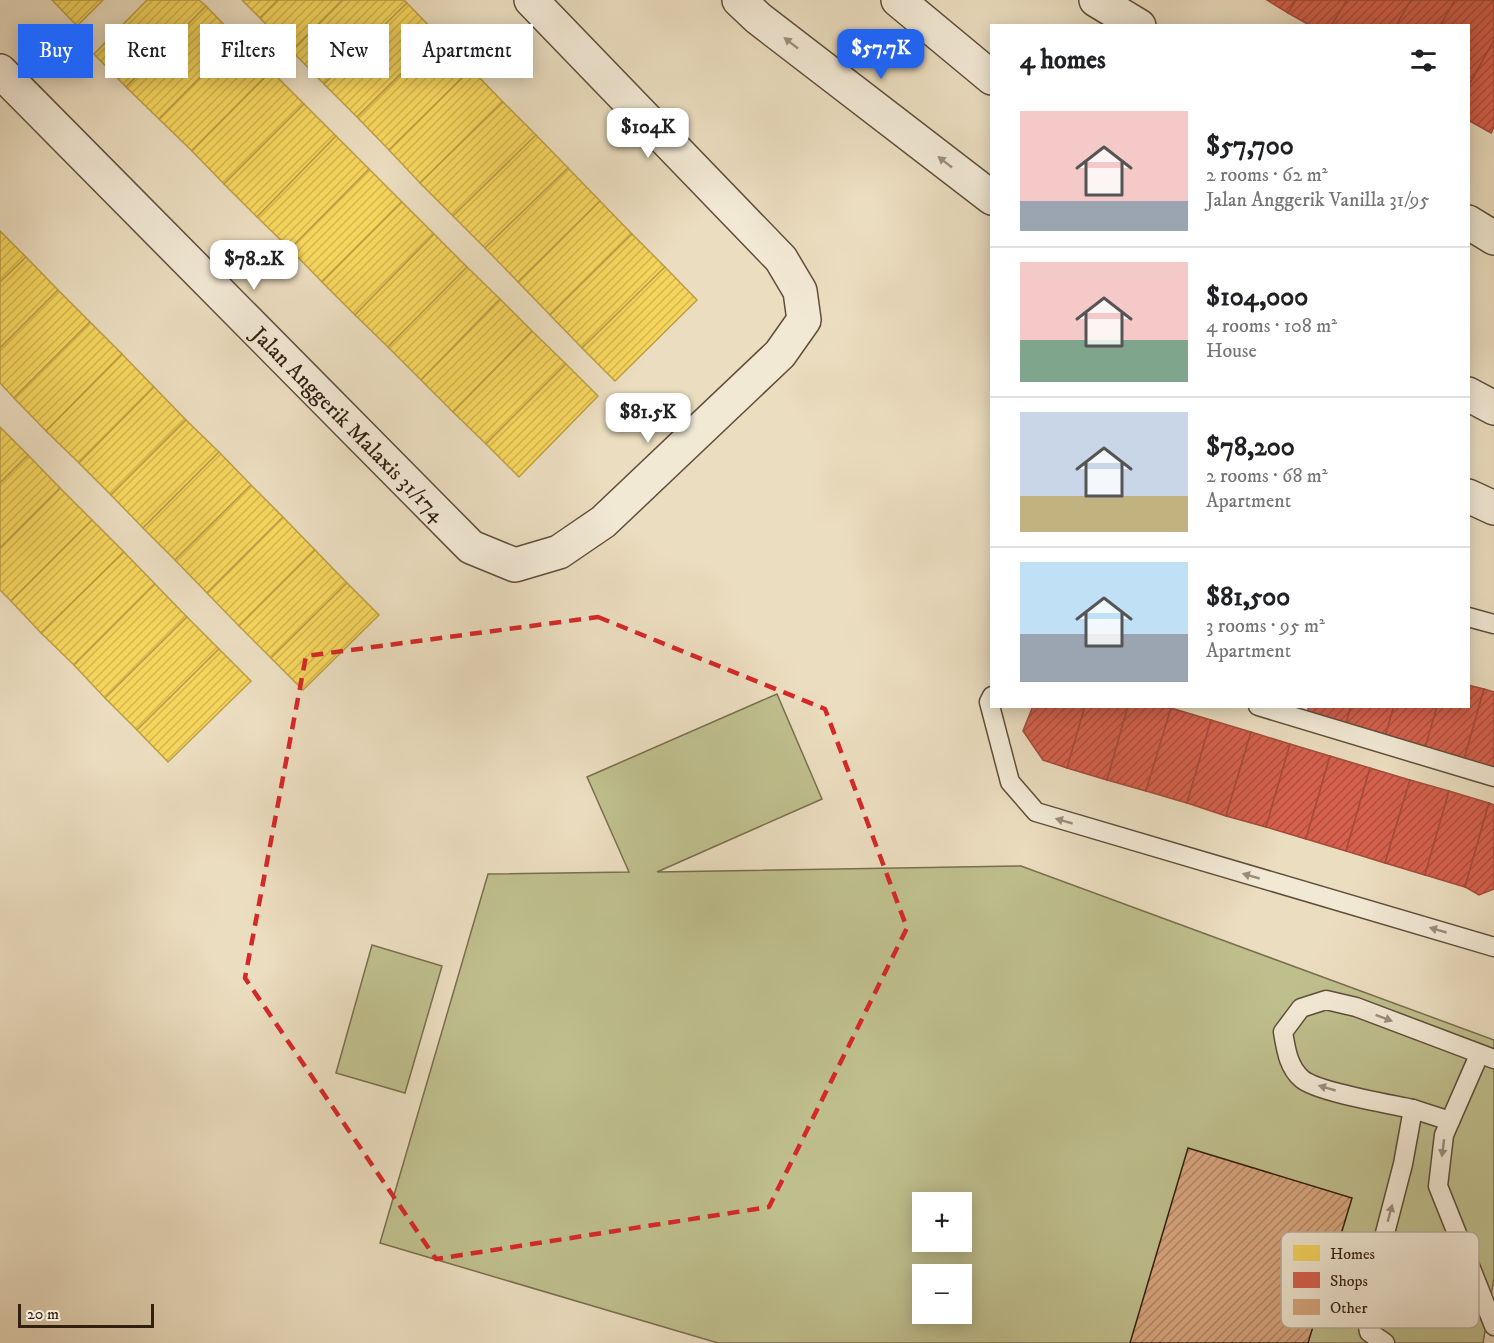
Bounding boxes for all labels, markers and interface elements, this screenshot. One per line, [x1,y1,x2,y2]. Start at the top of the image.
chip: Buy [18,24,93,78]
chip: Rent [105,24,188,78]
chip: Filters [200,24,296,78]
chip: New [308,24,389,78]
chip: Apartment [401,24,533,78]
pin: $57.7K [832,29,930,80]
text: $57.7K [851,36,911,61]
one-way arrow [783,37,799,49]
text: 4 homes [1020,44,1106,77]
icon: filters [1407,44,1440,77]
pin: $104K [606,108,690,159]
text: $104K [621,115,675,140]
text: $57,700 [1206,130,1294,163]
icon: home [1068,135,1140,207]
one-way arrow [937,156,953,168]
text: 2 rooms · 62 m² [1206,163,1328,188]
text: Jalan Anggerik Vanilla 31/95 [1206,188,1430,213]
pin: $78.2K [205,240,303,291]
text: $78.2K [224,247,284,272]
text: $104,000 [1206,281,1308,314]
icon: home [1068,286,1140,358]
text: 4 rooms · 108 m² [1206,314,1337,339]
street label: Jalan Anggerik Malaxis 31/174 [244,320,451,529]
text: House [1206,339,1257,364]
pin: $81.5K [599,393,697,444]
text: $81.5K [620,400,676,425]
text: $78,200 [1206,431,1295,464]
icon: home [1068,436,1140,508]
text: 2 rooms · 68 m² [1206,464,1328,489]
text: Apartment [1206,489,1291,514]
text: $81,500 [1206,581,1290,614]
icon: home [1068,586,1140,658]
text: 3 rooms · 95 m² [1206,614,1325,639]
text: Apartment [1206,639,1291,664]
one-way arrow [1055,815,1073,825]
one-way arrow [1242,870,1260,880]
one-way arrow [1429,925,1447,935]
one-way arrow [1375,1013,1393,1023]
one-way arrow [1318,1083,1336,1093]
one-way arrow [1438,1139,1447,1158]
map controls [912,1192,972,1324]
button: + [912,1192,972,1252]
one-way arrow [1386,1204,1396,1222]
legend [1281,1232,1479,1328]
text: Homes [1330,1244,1375,1264]
button: − [912,1264,972,1324]
text: Shops [1330,1271,1368,1291]
text: Other [1330,1298,1367,1318]
scale bar [18,1301,154,1328]
text: 20 m [27,1304,59,1324]

